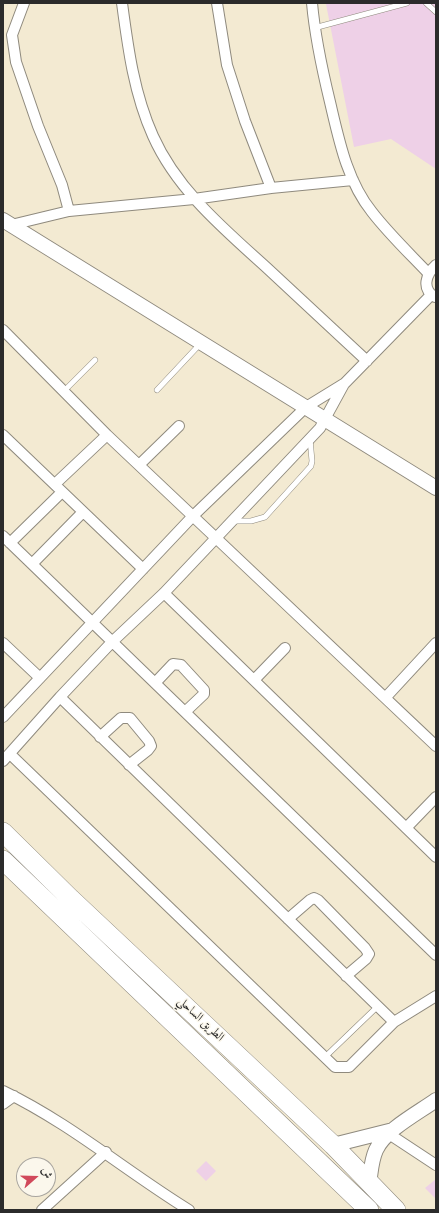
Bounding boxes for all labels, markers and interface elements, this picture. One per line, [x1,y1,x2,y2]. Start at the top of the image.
street label: الطريق الساحلي [174,995,226,1045]
north arrow [16,1157,56,1197]
text: ش [37,1165,56,1181]

